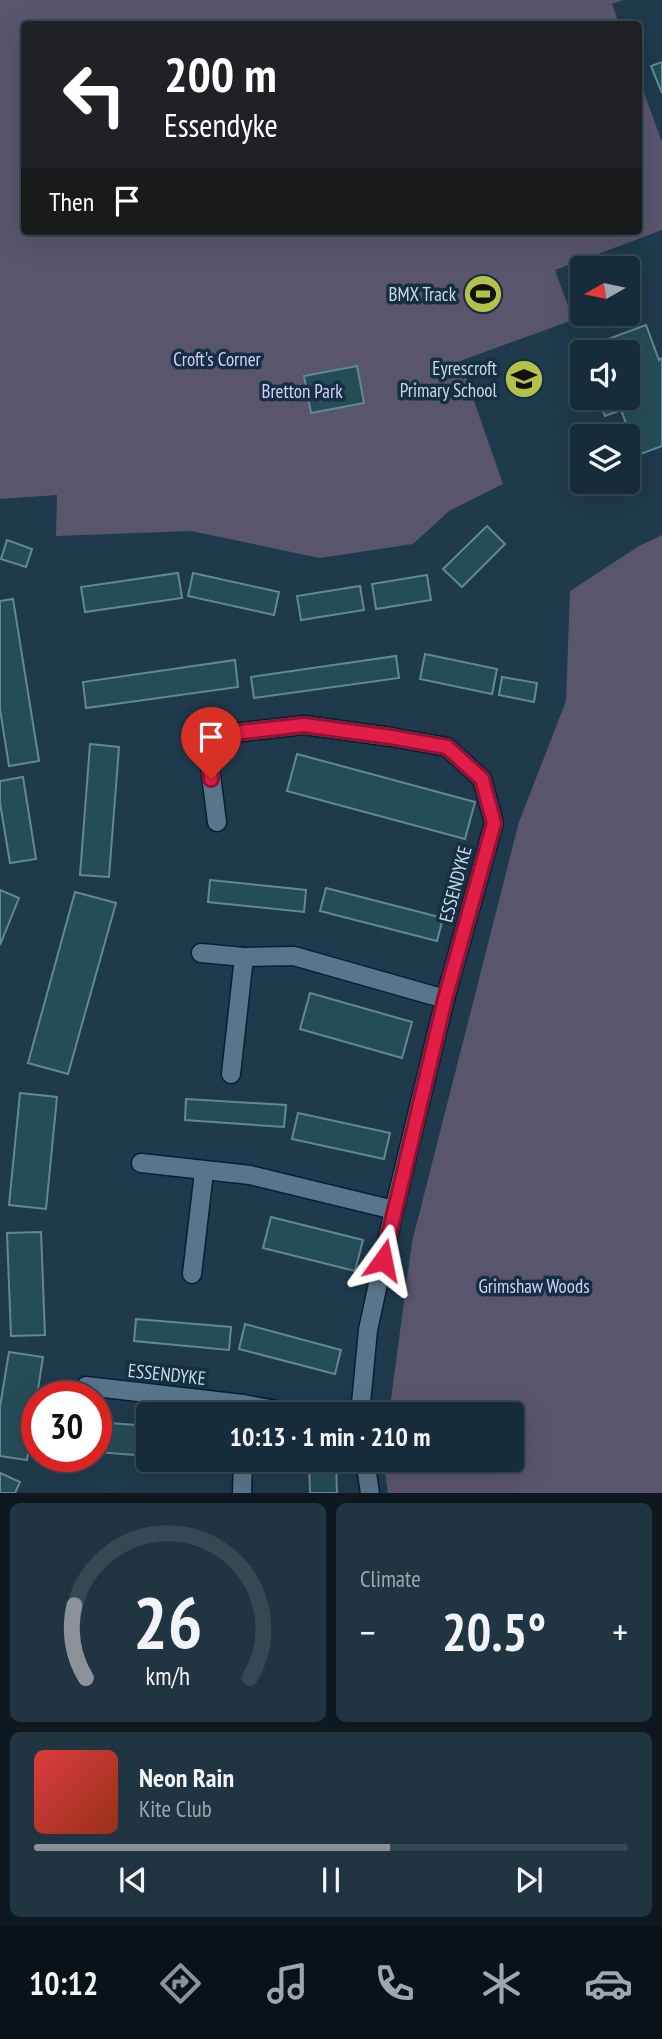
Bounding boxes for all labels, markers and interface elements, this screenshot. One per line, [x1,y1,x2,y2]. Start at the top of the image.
text: 200 m [164,42,277,106]
icon: left [49,49,140,140]
text: Essendyke [164,104,278,146]
icon: arrive [108,182,146,220]
text: Then [49,185,94,218]
north arrow [570,256,640,326]
map controls [570,256,640,494]
sports icon: BMX Track [462,273,504,315]
place label: BMX Track [389,282,457,306]
button: sound [570,340,640,410]
park label: Croft's Corner [173,347,262,371]
place label: Eyrescroft Primary School [400,356,498,402]
school or university icon: Eyrescroft Primary School [503,358,545,400]
park label: Bretton Park [261,379,343,403]
button: layers [570,424,640,494]
pin [181,707,241,779]
icon: arrive [192,718,230,756]
street label: ESSENDYKE [433,843,477,925]
position arrow [346,1223,420,1297]
park label: Grimshaw Woods [478,1274,590,1298]
street label: ESSENDYKE [127,1358,207,1390]
speed limit sign: 30 [21,1381,112,1472]
text: 10:13 · 1 min · 210 m [230,1420,430,1453]
text: Climate [360,1564,421,1593]
text: 26 [133,1575,203,1669]
text: 20.5° [442,1598,546,1665]
text: − [360,1607,376,1656]
text: + [612,1607,628,1656]
text: km/h [146,1660,190,1692]
text: Neon Rain [139,1761,234,1794]
text: Kite Club [139,1794,212,1823]
icon: previous [114,1861,152,1899]
icon: pause [312,1861,350,1899]
icon: next [510,1861,548,1899]
icon: directions [156,1959,205,2008]
icon: music [263,1959,312,2008]
icon: phone [370,1959,419,2008]
icon: climate [477,1959,526,2008]
icon: car [584,1959,633,2008]
text: 10:12 [29,1962,98,2004]

